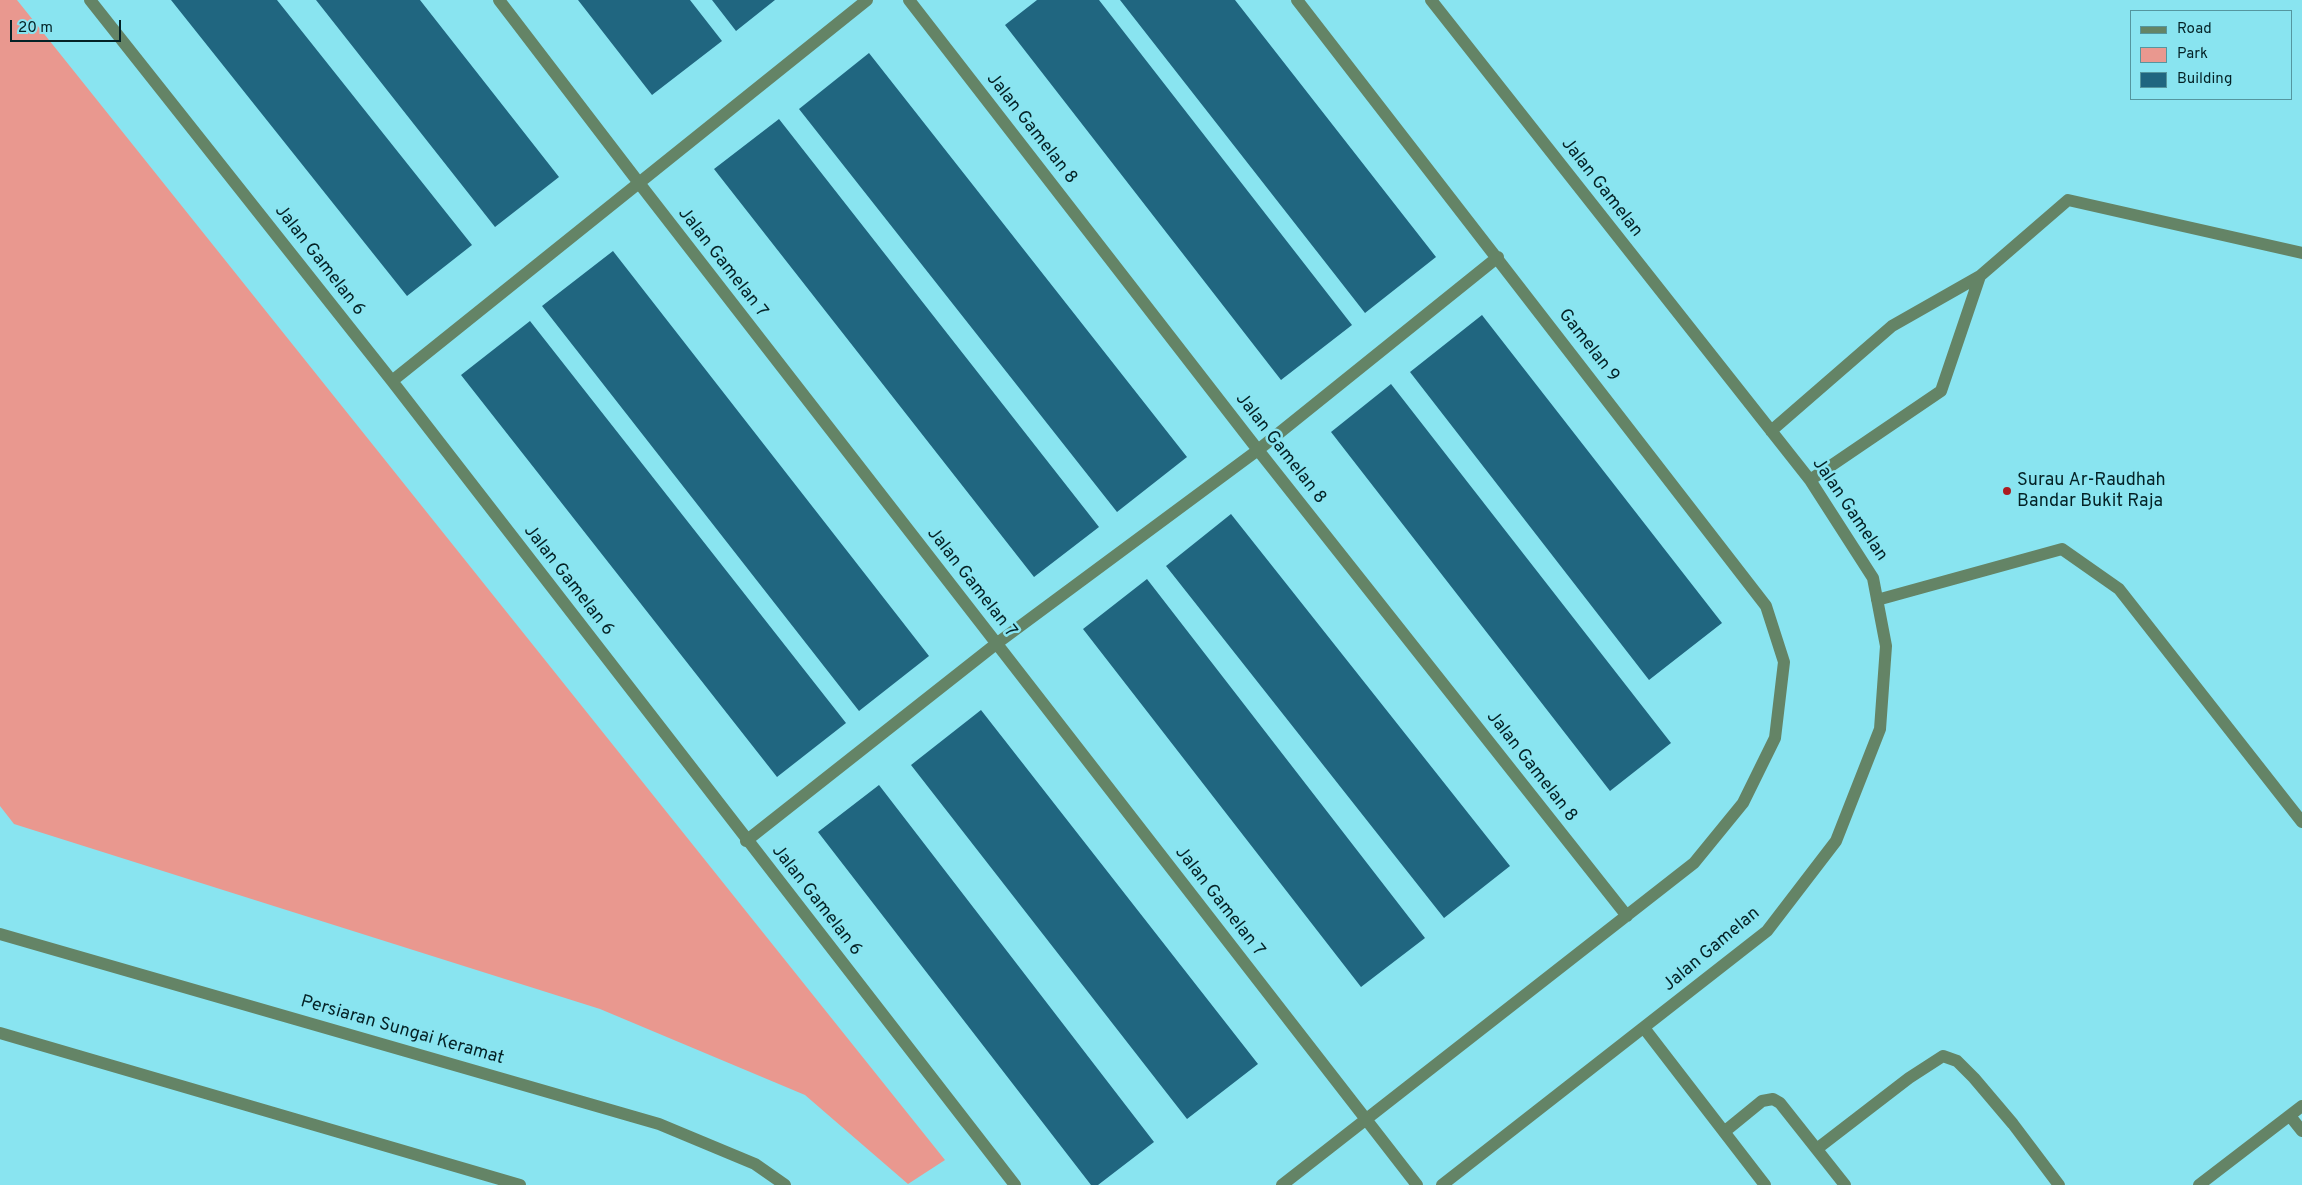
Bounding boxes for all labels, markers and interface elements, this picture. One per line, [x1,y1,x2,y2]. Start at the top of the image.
scale bar [12,10,124,42]
legend [2130,10,2292,100]
text: 20 m [18,19,53,38]
text: Road [2177,20,2212,39]
text: Park [2177,45,2208,64]
street label: Jalan Gamelan 8 [981,69,1081,189]
text: Building [2177,70,2232,89]
street label: Jalan Gamelan [1556,134,1646,242]
street label: Jalan Gamelan 6 [269,201,369,321]
street label: Jalan Gamelan 7 [672,204,772,322]
street label: Gamelan 9 [1553,305,1623,387]
street label: Jalan Gamelan 8 [1230,389,1330,509]
street label: Jalan Gamelan [1807,454,1891,566]
place label: Surau Ar-Raudhah Bandar Bukit Raja [2017,470,2166,512]
marker: Surau Ar-Raudhah Bandar Bukit Raja [2001,485,2013,497]
street label: Jalan Gamelan 6 [518,521,618,641]
street label: Jalan Gamelan 7 [921,524,1021,642]
street label: Jalan Gamelan 8 [1481,707,1581,827]
street label: Jalan Gamelan 6 [766,841,866,961]
street label: Jalan Gamelan 7 [1169,843,1269,961]
street label: Jalan Gamelan [1659,903,1765,997]
street label: Persiaran Sungai Keramat [298,992,506,1070]

